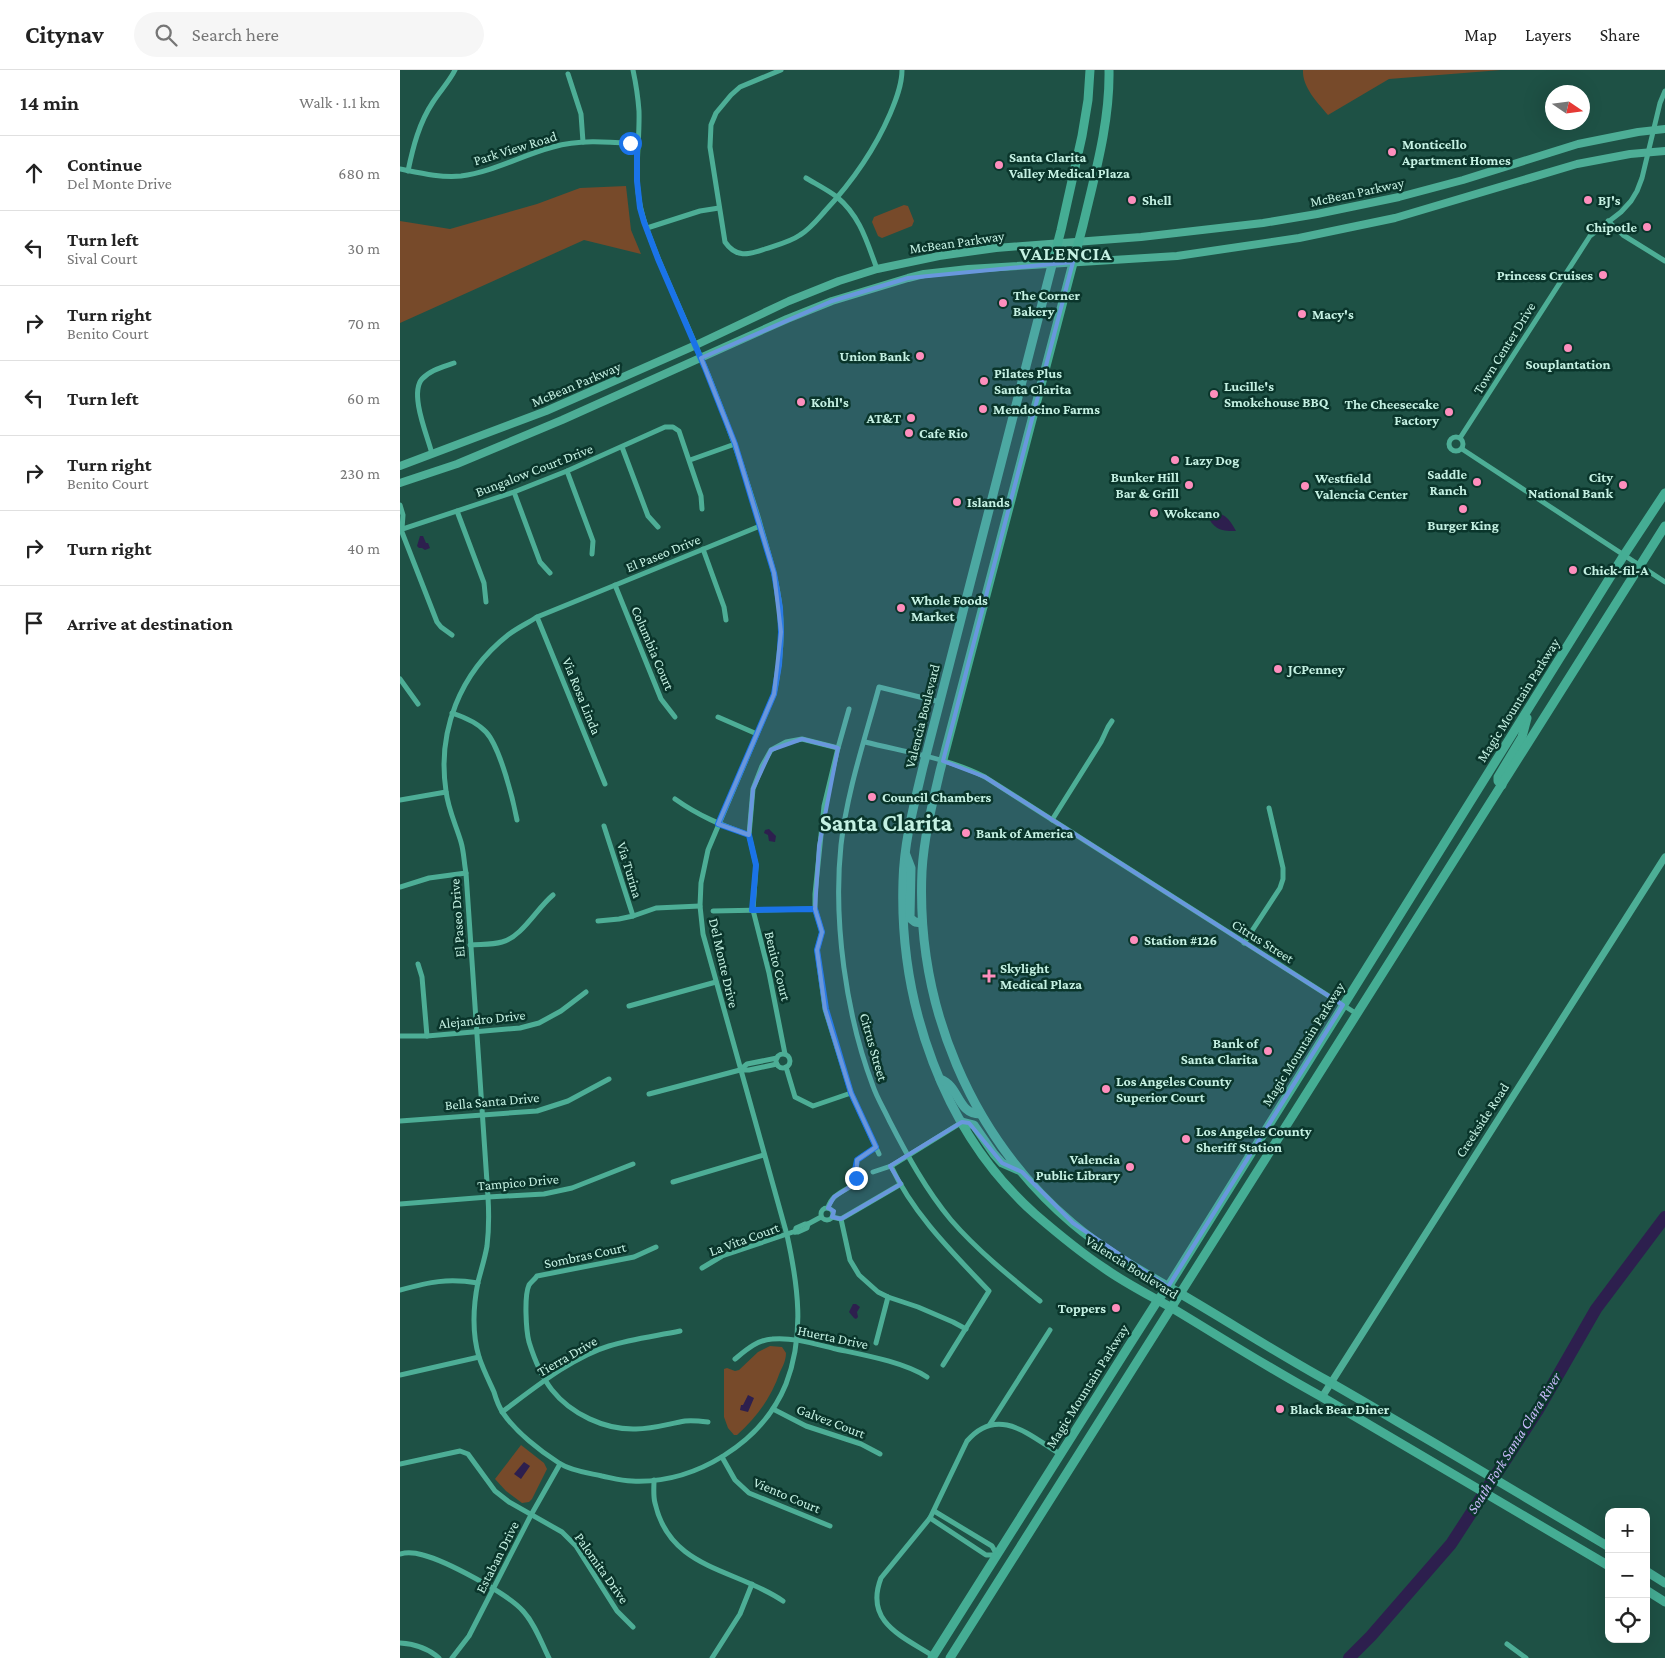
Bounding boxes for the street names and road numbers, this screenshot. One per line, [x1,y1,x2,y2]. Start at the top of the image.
street label: Park View Road [471,128,559,168]
street label: McBean Parkway [1309,174,1406,210]
street label: McBean Parkway [909,227,1006,257]
street label: Town Center Drive [1469,299,1539,397]
street label: McBean Parkway [529,358,624,410]
street label: Bungalow Court Drive [473,440,595,500]
street label: El Paseo Drive [623,531,703,575]
street label: Columbia Court [628,604,678,693]
street label: Magic Mountain Parkway [1473,635,1563,765]
street label: Via Rosa Linda [559,655,605,737]
street label: Valencia Boulevard [901,662,943,770]
street label: Via Turina [614,840,646,901]
street label: El Paseo Drive [446,878,468,958]
street label: Citrus Street [1229,916,1297,966]
street label: Del Monte Drive [706,917,742,1009]
street label: Benito Court [762,929,794,1003]
street label: Magic Mountain Parkway [1258,979,1348,1109]
street label: Alejandro Drive [438,1006,526,1033]
street label: Citrus Street [857,1011,891,1083]
street label: Creekside Road [1452,1079,1512,1160]
street label: Bella Santa Drive [444,1089,540,1113]
street label: Tampico Drive [477,1170,559,1194]
street label: La Vita Court [707,1219,782,1259]
street label: Valencia Boulevard [1083,1232,1182,1302]
street label: Sombras Court [543,1238,628,1271]
street label: Magic Mountain Parkway [1042,1321,1132,1451]
street label: Huerta Drive [796,1322,870,1352]
street label: Tierra Drive [534,1332,600,1380]
street label: Galvez Court [794,1401,868,1442]
street label: Viento Court [751,1474,823,1516]
street label: Estaban Drive [472,1518,522,1596]
street label: Palomita Drive [572,1529,632,1607]

